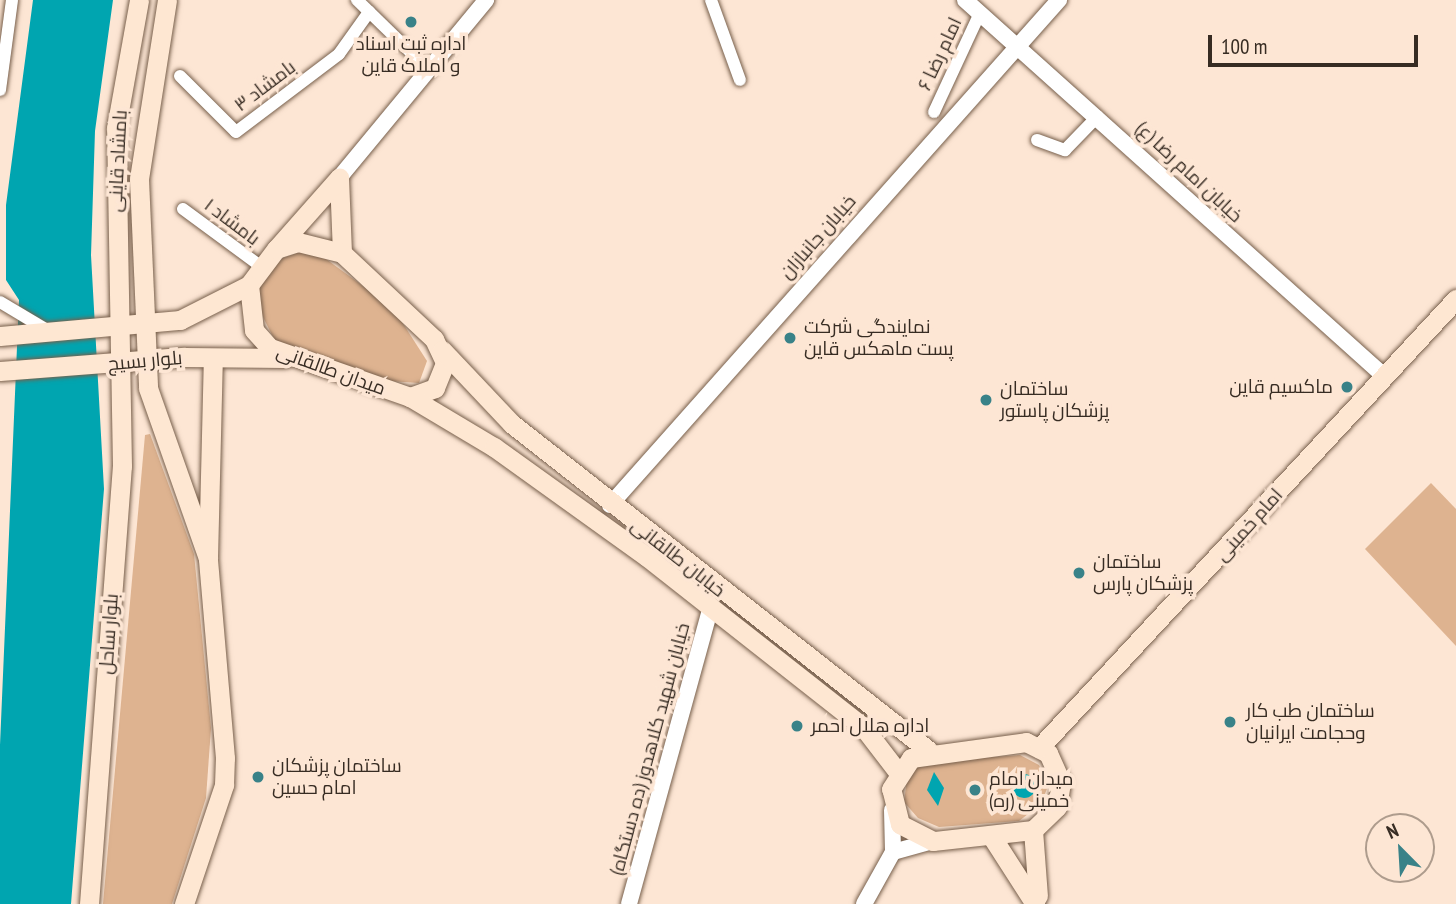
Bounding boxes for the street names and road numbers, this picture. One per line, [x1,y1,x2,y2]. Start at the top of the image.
street label: امام رضا ۶ [913,14,967,94]
street label: بامشاد ۳ [230,56,300,116]
street label: بامشاد قاینی [104,109,132,213]
street label: خیابان امام رضا (ع) [1131,117,1247,227]
street label: خیابان جانبازان [775,190,861,284]
street label: بامشاد ۱ [200,194,264,250]
street label: میدان طالقانی [273,340,389,400]
street label: بلوار بسیج [107,346,183,376]
street label: امام خمینی [1210,484,1288,566]
street label: خیابان طالقانی [626,514,730,602]
street label: بلوار ساحل [95,593,123,675]
street label: خیابان شهید کلاهدوز (ده دستگاه) [605,620,695,878]

